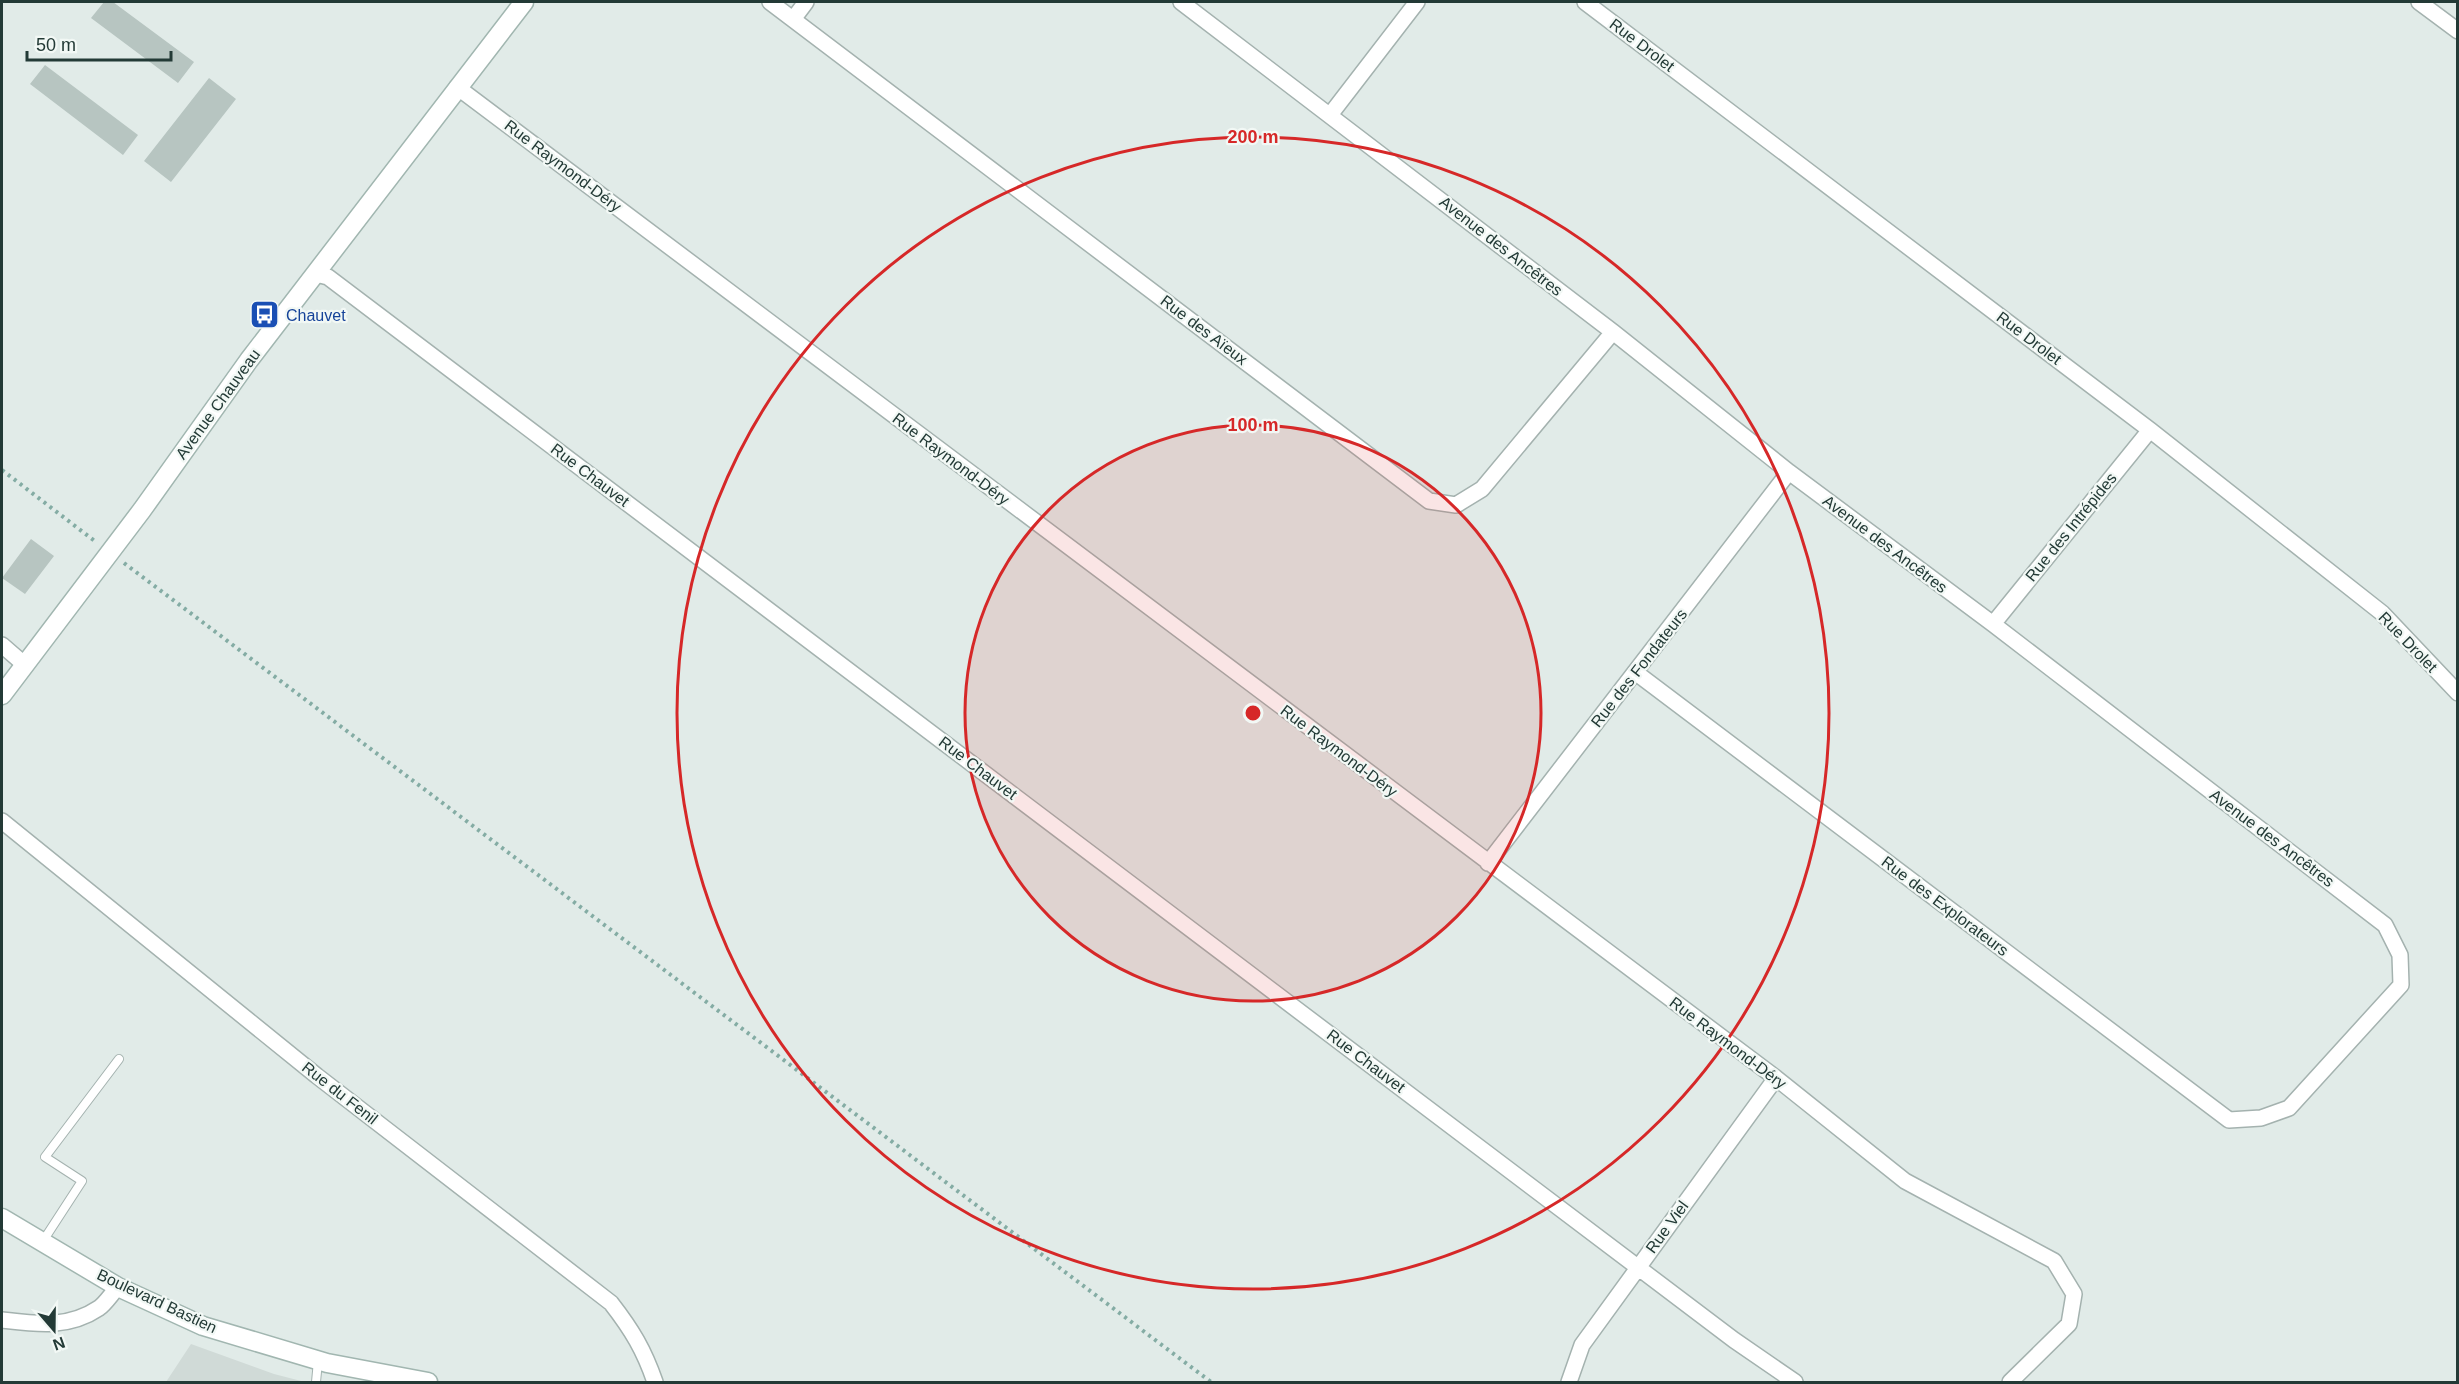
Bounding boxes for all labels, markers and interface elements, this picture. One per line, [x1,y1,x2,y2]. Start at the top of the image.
street label: Rue Drolet [1606,15,1678,75]
scale bar [27,24,171,62]
text: 50 m [36,35,76,55]
street label: Rue Raymond-Déry [501,117,625,215]
text: 200 m [1227,127,1279,147]
street label: Avenue des Ancêtres [1436,193,1566,299]
street label: Rue des Aïeux [1157,292,1251,368]
bus stop icon: Chauvet [249,299,281,331]
place label: Chauvet [286,307,346,324]
street label: Rue Drolet [1993,308,2065,368]
street label: Avenue Chauveau [173,346,263,462]
street label: Rue Raymond-Déry [889,410,1013,508]
text: 100 m [1227,415,1279,435]
street label: Rue Chauvet [548,440,633,510]
street label: Rue des Intrépides [2022,469,2120,585]
street label: Avenue des Ancêtres [1820,492,1950,596]
street label: Rue des Fondateurs [1588,606,1690,730]
street label: Rue Drolet [2375,609,2441,676]
street label: Rue Raymond-Déry [1277,702,1401,800]
centre of rings [1243,703,1263,723]
street label: Rue Chauvet [936,733,1021,803]
street label: Avenue des Ancêtres [2207,786,2337,890]
street label: Rue des Explorateurs [1878,853,2012,959]
street label: Rue Raymond-Déry [1666,994,1790,1092]
street label: Rue Chauvet [1324,1026,1409,1096]
street label: Rue du Fenil [299,1058,381,1128]
street label: Rue Viel [1642,1198,1692,1256]
street label: Boulevard Bastien [95,1266,219,1336]
north arrow [24,1300,84,1360]
text: N [51,1334,67,1354]

